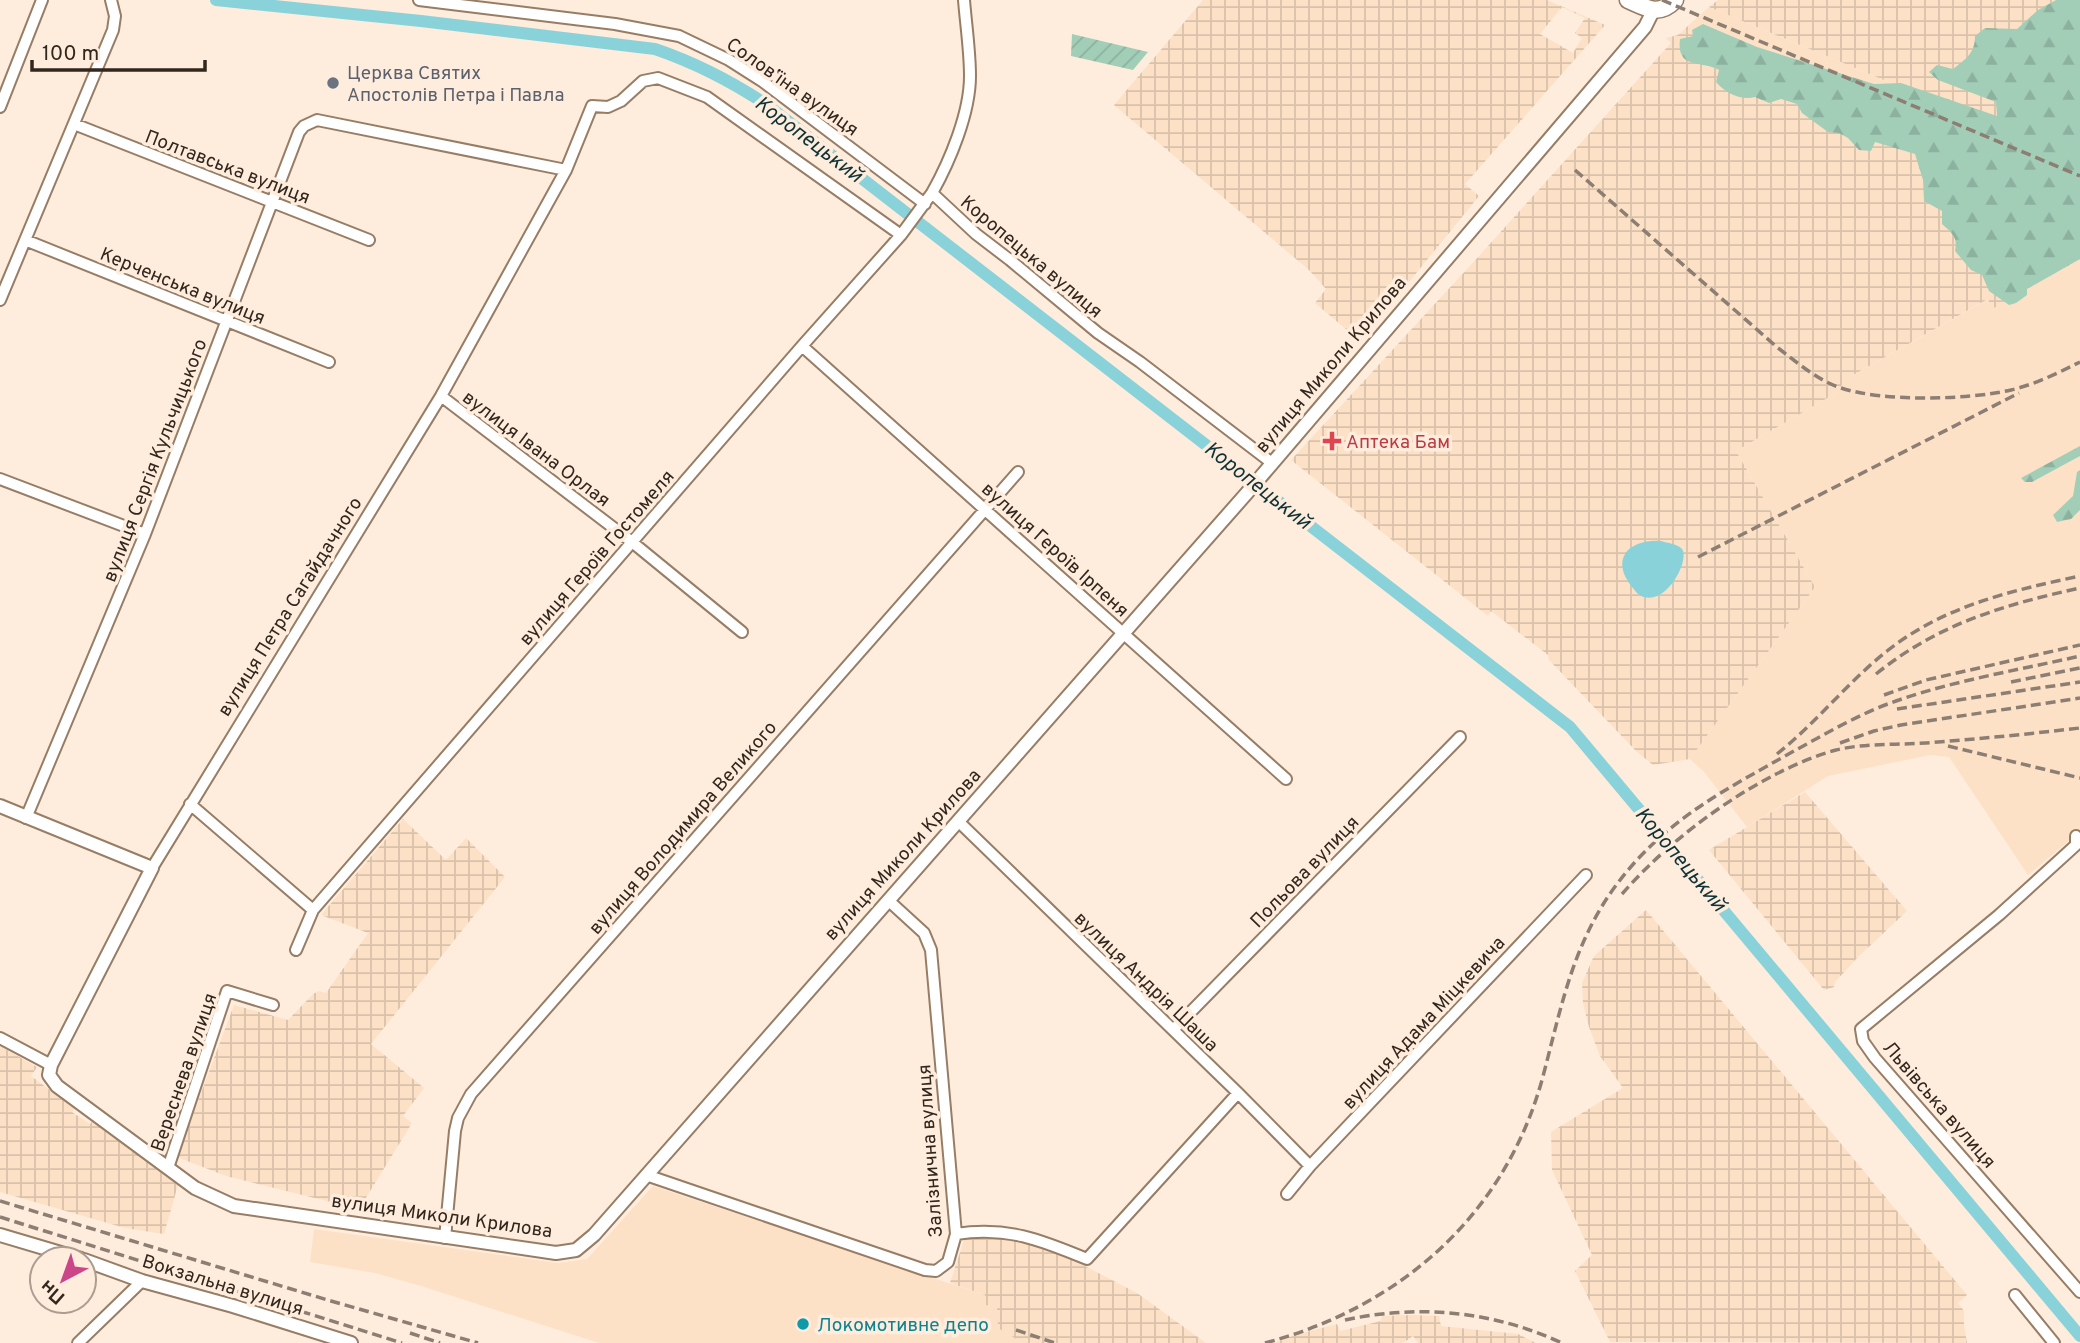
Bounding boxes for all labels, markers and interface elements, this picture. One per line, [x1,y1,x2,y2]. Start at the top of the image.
scale bar [32,28,205,72]
street label: Соловʼїна вулиця [721,33,863,142]
text: 100 m [42,41,99,68]
place label: Церква Святих Апостолів Петра і Павла [347,62,564,108]
marker: Церква Святих Апостолів Петра і Павла [325,75,341,91]
water label: Коропецький [749,91,868,190]
street label: Полтавська вулиця [141,125,313,210]
street label: Коропецька вулиця [955,191,1107,324]
street label: Керченська вулиця [96,243,268,331]
street label: вулиця Миколи Крилова [1251,272,1412,458]
street label: вулиця Сергія Кульчицького [98,336,213,586]
street label: вулиця Івана Орлая [457,386,614,513]
place label: Аптека Бам [1346,431,1450,455]
marker: Аптека Бам [1324,433,1340,449]
water label: Коропецький [1198,436,1317,537]
street label: вулиця Героїв Гостомеля [515,465,680,651]
street label: вулиця Героїв Ірпеня [976,478,1133,623]
street label: вулиця Петра Сагайдачного [213,493,368,721]
street label: вулиця Володимира Великого [584,717,783,940]
street label: вулиця Миколи Крилова [820,764,987,946]
water label: Коропецький [1628,802,1732,919]
street label: Польова вулиця [1246,811,1365,934]
street label: вулиця Андрія Шаша [1068,907,1223,1058]
street label: вулиця Адама Міцкевича [1338,932,1511,1115]
street label: Вереснева вулиця [147,990,223,1155]
street label: Львівська вулиця [1877,1037,2000,1174]
street label: Залізнична вулиця [913,1063,949,1238]
street label: вулиця Миколи Крилова [330,1190,554,1244]
north arrow [28,1245,98,1315]
street label: Вокзальна вулиця [139,1250,306,1322]
text: Пн [36,1274,71,1309]
place label: Локомотивне депо [817,1314,989,1338]
marker: Локомотивне депо [795,1316,811,1332]

